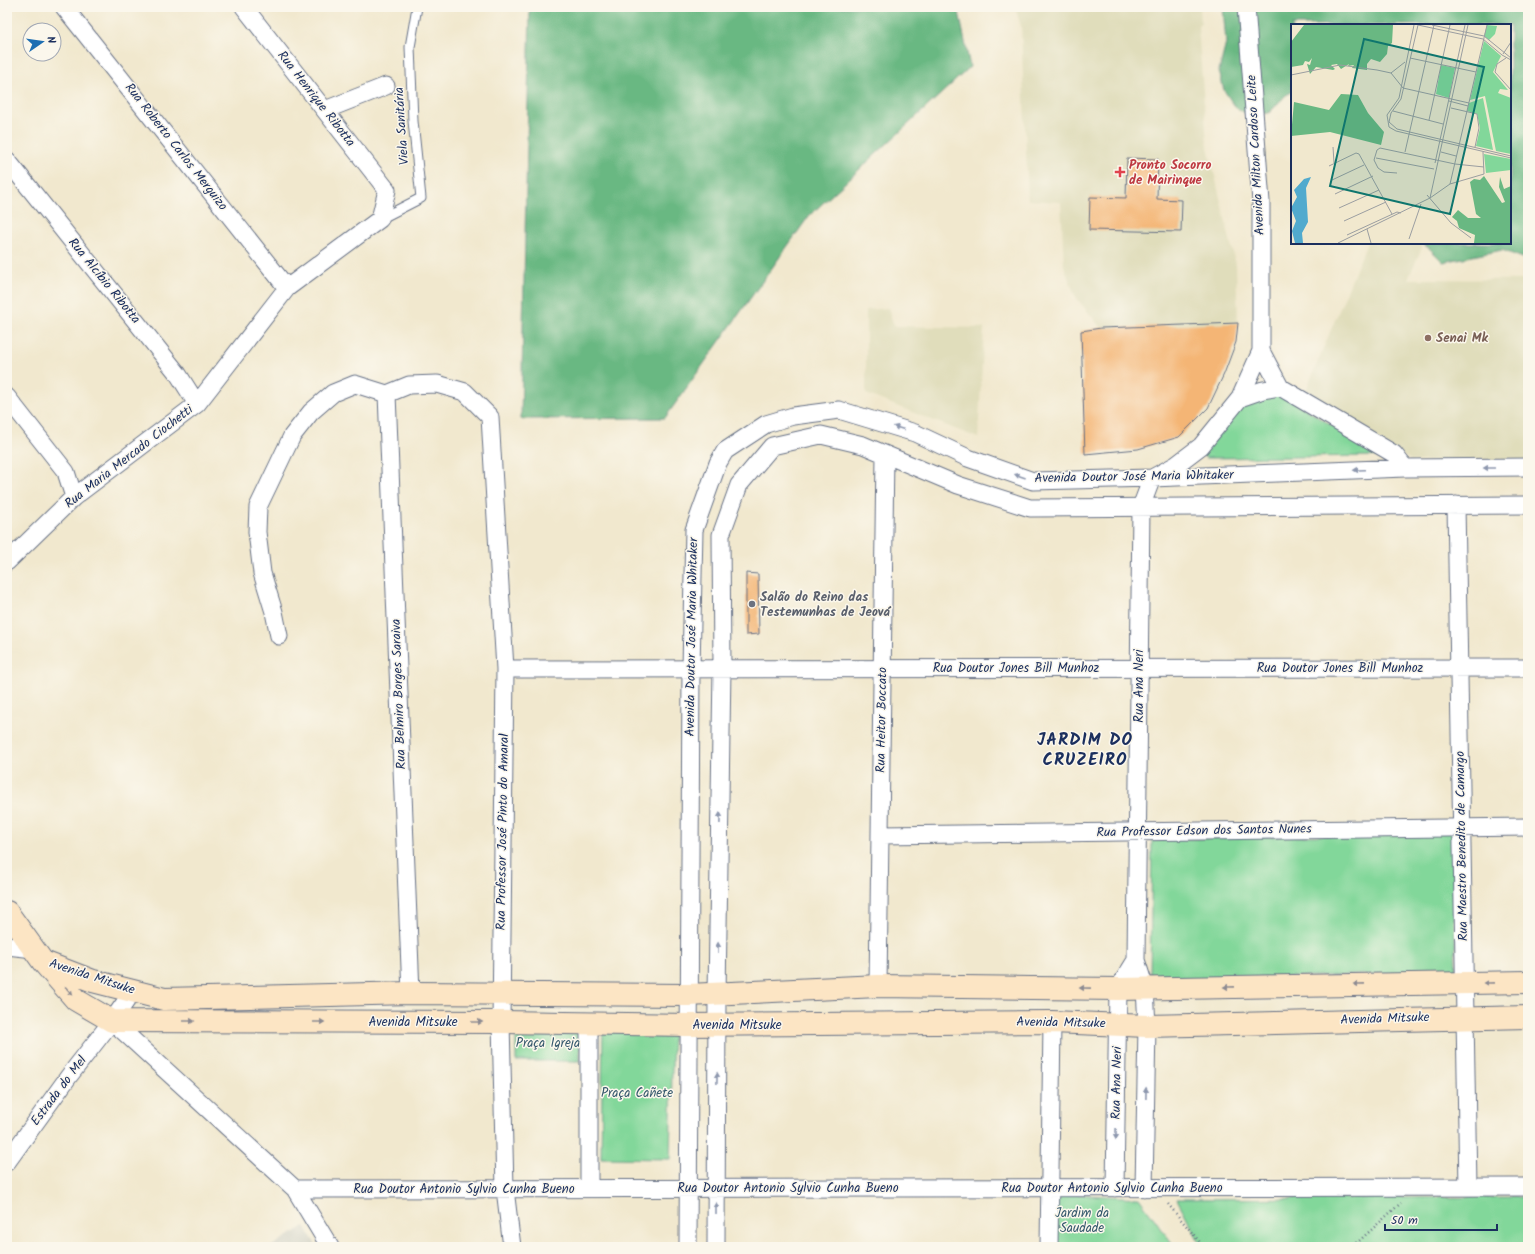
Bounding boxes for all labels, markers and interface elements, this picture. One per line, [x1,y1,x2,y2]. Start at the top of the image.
north arrow [22,22,62,62]
inset map [1291,24,1511,244]
text: N [41,35,60,45]
street label: Rua Henrique Ribotta [272,46,360,152]
street label: Avenida Milton Cardoso Leite [1241,74,1271,236]
street label: Rua Roberto Carlos Merguizo [119,79,233,216]
street label: Viela Sanitária [389,86,415,166]
place label: Pronto Socorro de Mairinque [1129,155,1212,191]
marker: Pronto Socorro de Mairinque [1114,166,1126,178]
street label: Rua Alcíbio Ribotta [63,233,145,329]
place label: Senai Mk [1436,328,1489,349]
marker: Senai Mk [1423,333,1433,343]
street label: Rua Maria Mercado Ciochetti [60,399,199,514]
one-way arrow [893,425,905,431]
one-way arrow [1483,464,1495,471]
street label: Avenida Doutor José Maria Whitaker [1034,465,1234,489]
one-way arrow [1352,467,1365,473]
one-way arrow [1014,473,1026,479]
street label: Avenida Doutor José Maria Whitaker [680,537,704,737]
place label: Salão do Reino das Testemunhas de Jeová [760,587,892,623]
marker: Salão do Reino das Testemunhas de Jeová [747,599,757,609]
street label: Rua Belmiro Borges Saraiva [386,618,412,770]
street label: Rua Ana Neri [1129,648,1150,723]
street label: Rua Doutor Jones Bill Munhoz [933,658,1100,679]
street label: Rua Doutor Jones Bill Munhoz [1257,658,1424,679]
street label: Rua Heitor Boccato [871,667,893,773]
district label: JARDIM DO CRUZEIRO [1037,727,1133,774]
street label: Rua Professor José Pinto do Amaral [491,733,515,931]
street label: Rua Maestro Benedito de Camargo [1450,751,1474,941]
one-way arrow [717,811,723,824]
street label: Rua Professor Edson dos Santos Nunes [1096,819,1312,843]
one-way arrow [714,942,721,954]
street label: Avenida Mitsuke [46,953,138,1001]
one-way arrow [1483,979,1495,986]
one-way arrow [1353,981,1365,988]
one-way arrow [1222,984,1235,990]
one-way arrow [1078,985,1091,991]
one-way arrow [64,986,73,996]
street label: Avenida Mitsuke [1340,1007,1430,1031]
street label: Avenida Mitsuke [368,1012,458,1033]
street label: Avenida Mitsuke [1016,1012,1106,1034]
street label: Avenida Mitsuke [692,1015,782,1036]
one-way arrow [183,1018,196,1024]
one-way arrow [313,1019,326,1025]
one-way arrow [471,1019,484,1025]
park label: Praça Igreja [516,1033,580,1054]
street label: Rua Ana Neri [1106,1045,1128,1120]
street label: Estrada do Mel [26,1051,92,1131]
one-way arrow [714,1071,720,1084]
park label: Praça Cañete [601,1083,673,1104]
one-way arrow [1143,1086,1149,1099]
one-way arrow [1113,1128,1119,1141]
street label: Rua Doutor Antonio Sylvio Cunha Bueno [677,1178,899,1199]
street label: Rua Doutor Antonio Sylvio Cunha Bueno [1001,1178,1223,1199]
street label: Rua Doutor Antonio Sylvio Cunha Bueno [353,1179,575,1200]
one-way arrow [713,1201,719,1214]
park label: Jardim da Saudade [1055,1203,1109,1239]
scale bar [1385,1206,1497,1232]
text: 50 m [1391,1211,1418,1230]

